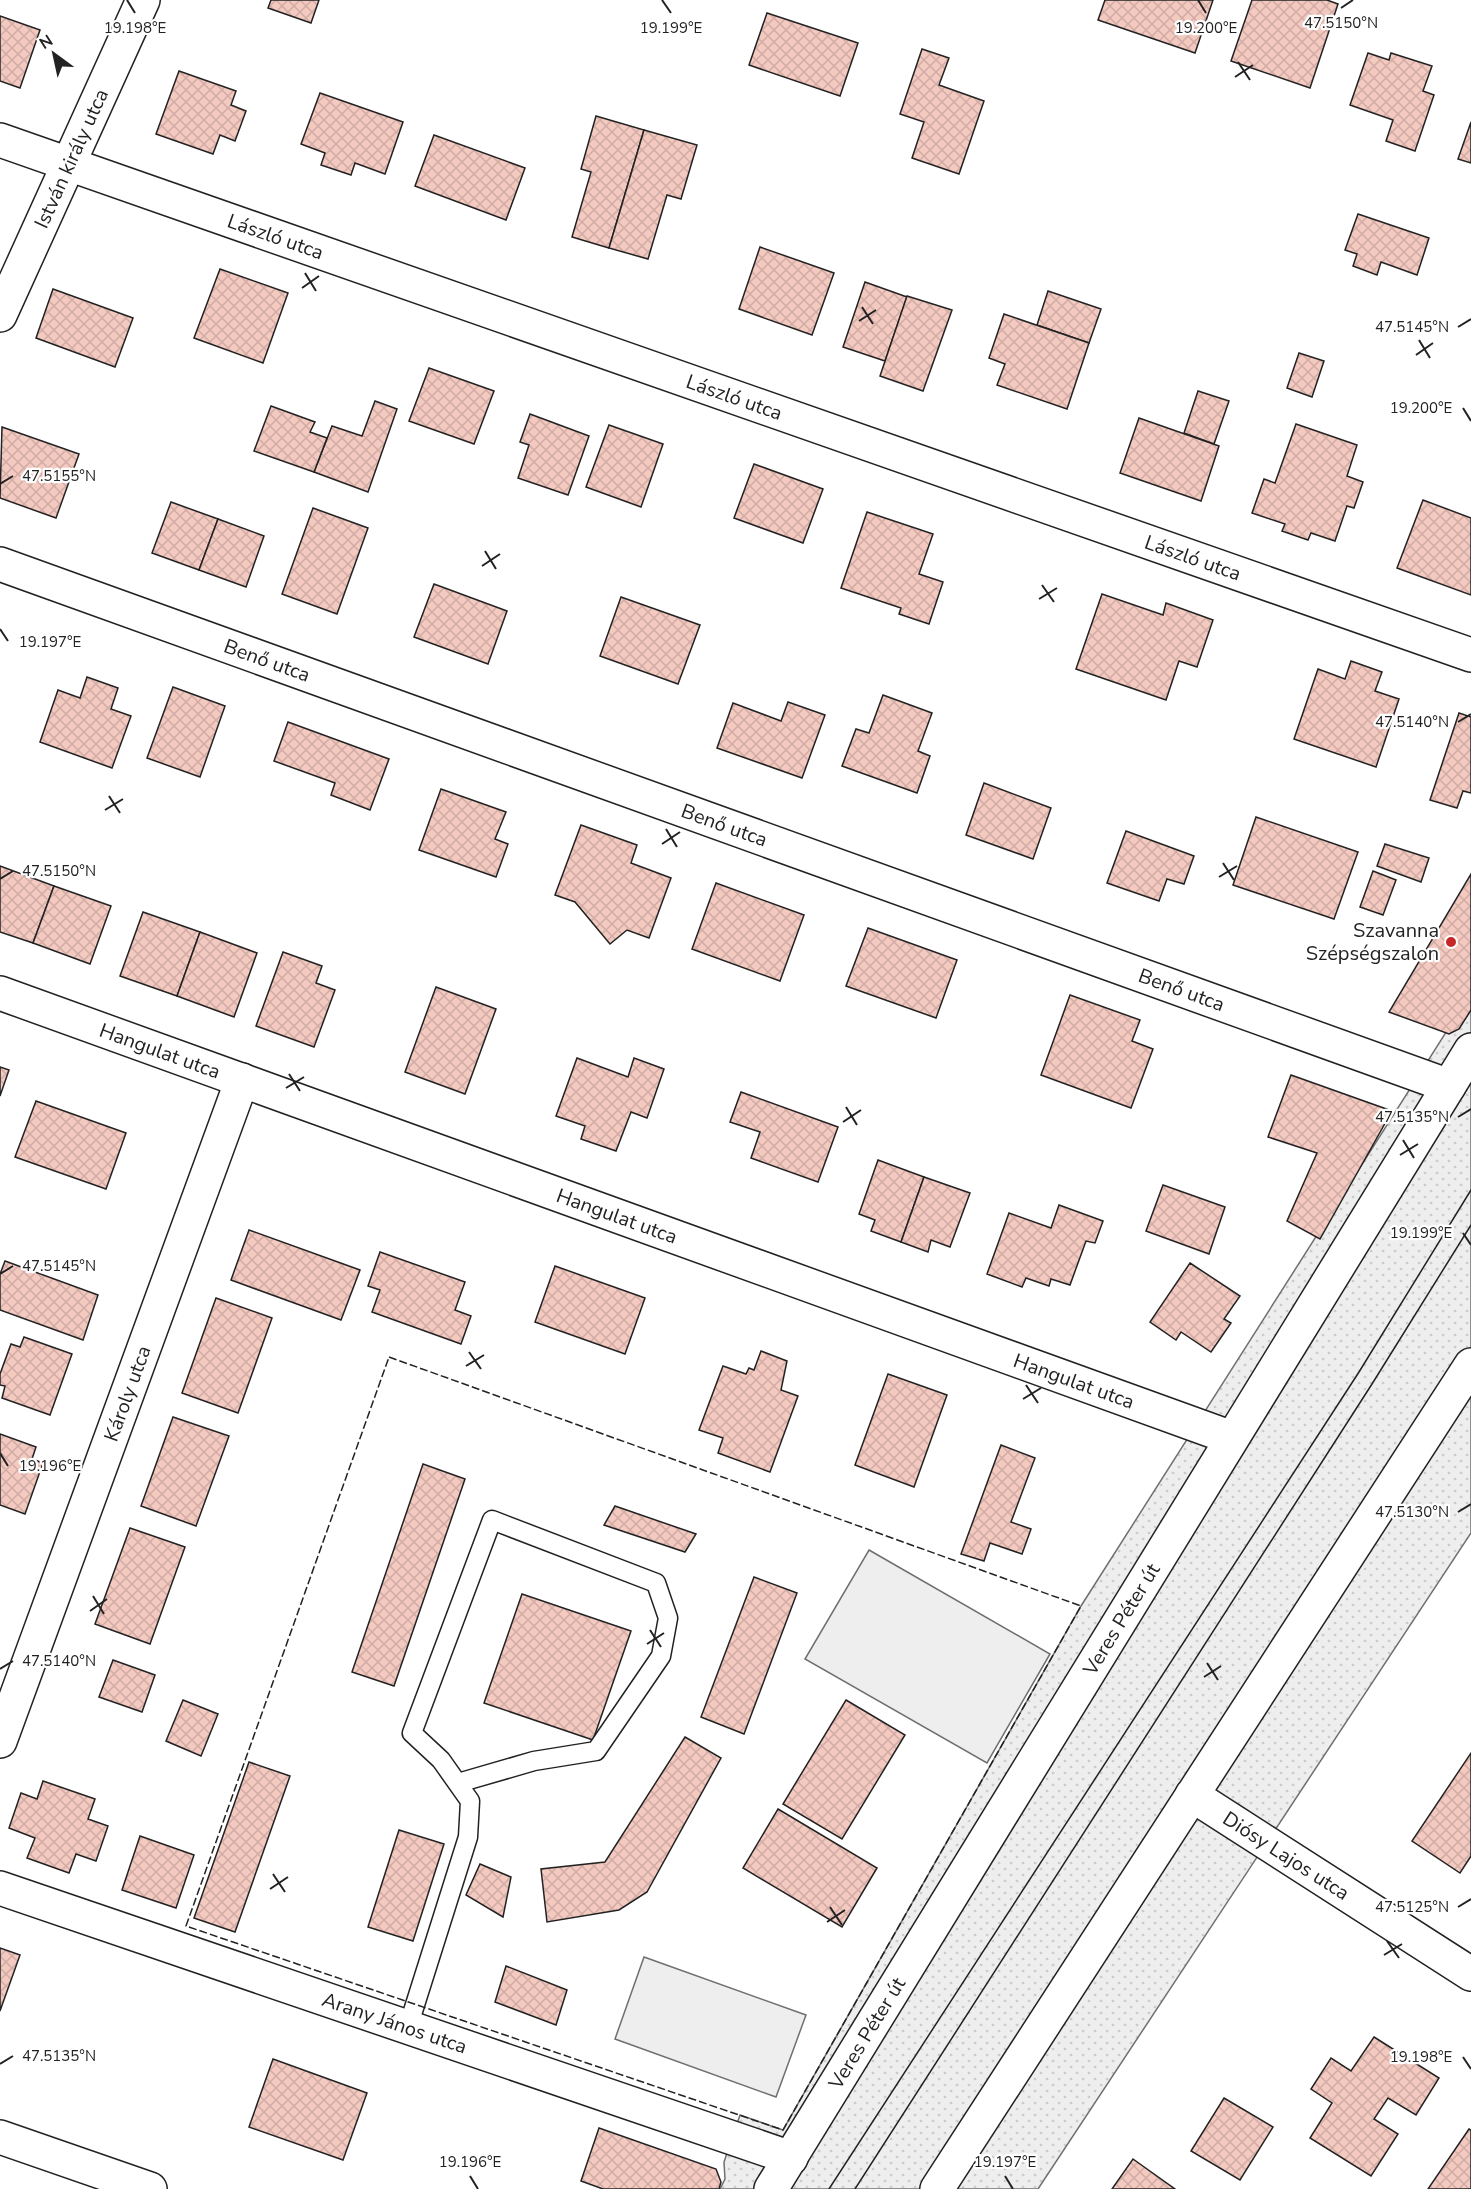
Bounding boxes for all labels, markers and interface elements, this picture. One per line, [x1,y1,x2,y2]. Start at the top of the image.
text: 47.5150°N [1304,13,1378,33]
text: 19.198°E [104,18,166,38]
text: 19.199°E [640,18,702,38]
text: 19.200°E [1175,18,1237,38]
north arrow [24,24,84,84]
text: N [35,30,57,55]
street label: István király utca [28,84,114,232]
street label: László utca [224,207,327,266]
text: 47.5145°N [1375,317,1449,337]
street label: László utca [682,368,786,426]
text: 19.200°E [1390,398,1452,418]
text: 47.5155°N [22,466,96,486]
street label: László utca [1141,528,1245,587]
text: 19.197°E [19,632,81,652]
street label: Benő utca [220,632,314,688]
text: 47.5140°N [1375,712,1449,732]
street label: Benő utca [678,797,771,853]
text: 47.5150°N [22,861,96,881]
place label: Szavanna Szépségszalon [1306,917,1439,967]
marker: Szavanna Szépségszalon [1444,935,1458,949]
street label: Benő utca [1135,962,1228,1018]
street label: Hangulat utca [96,1017,224,1085]
text: 47.5135°N [1375,1107,1449,1127]
street label: Hangulat utca [553,1182,681,1250]
text: 19.199°E [1390,1223,1452,1243]
text: 47.5145°N [22,1256,96,1276]
street label: Károly utca [97,1342,157,1445]
street label: Hangulat utca [1010,1347,1138,1415]
text: 19.196°E [19,1456,81,1476]
text: 47.5130°N [1375,1502,1449,1522]
street label: Veres Péter út [1076,1557,1166,1681]
text: 47.5140°N [22,1651,96,1671]
street label: Diósy Lajos utca [1218,1805,1355,1906]
text: 47.5125°N [1375,1897,1449,1917]
street label: Veres Péter út [822,1971,912,2095]
street label: Arany János utca [319,1986,471,2060]
text: 47.5135°N [22,2046,96,2066]
text: 19.198°E [1390,2047,1452,2067]
text: 19.196°E [439,2152,501,2172]
text: 19.197°E [974,2152,1036,2172]

